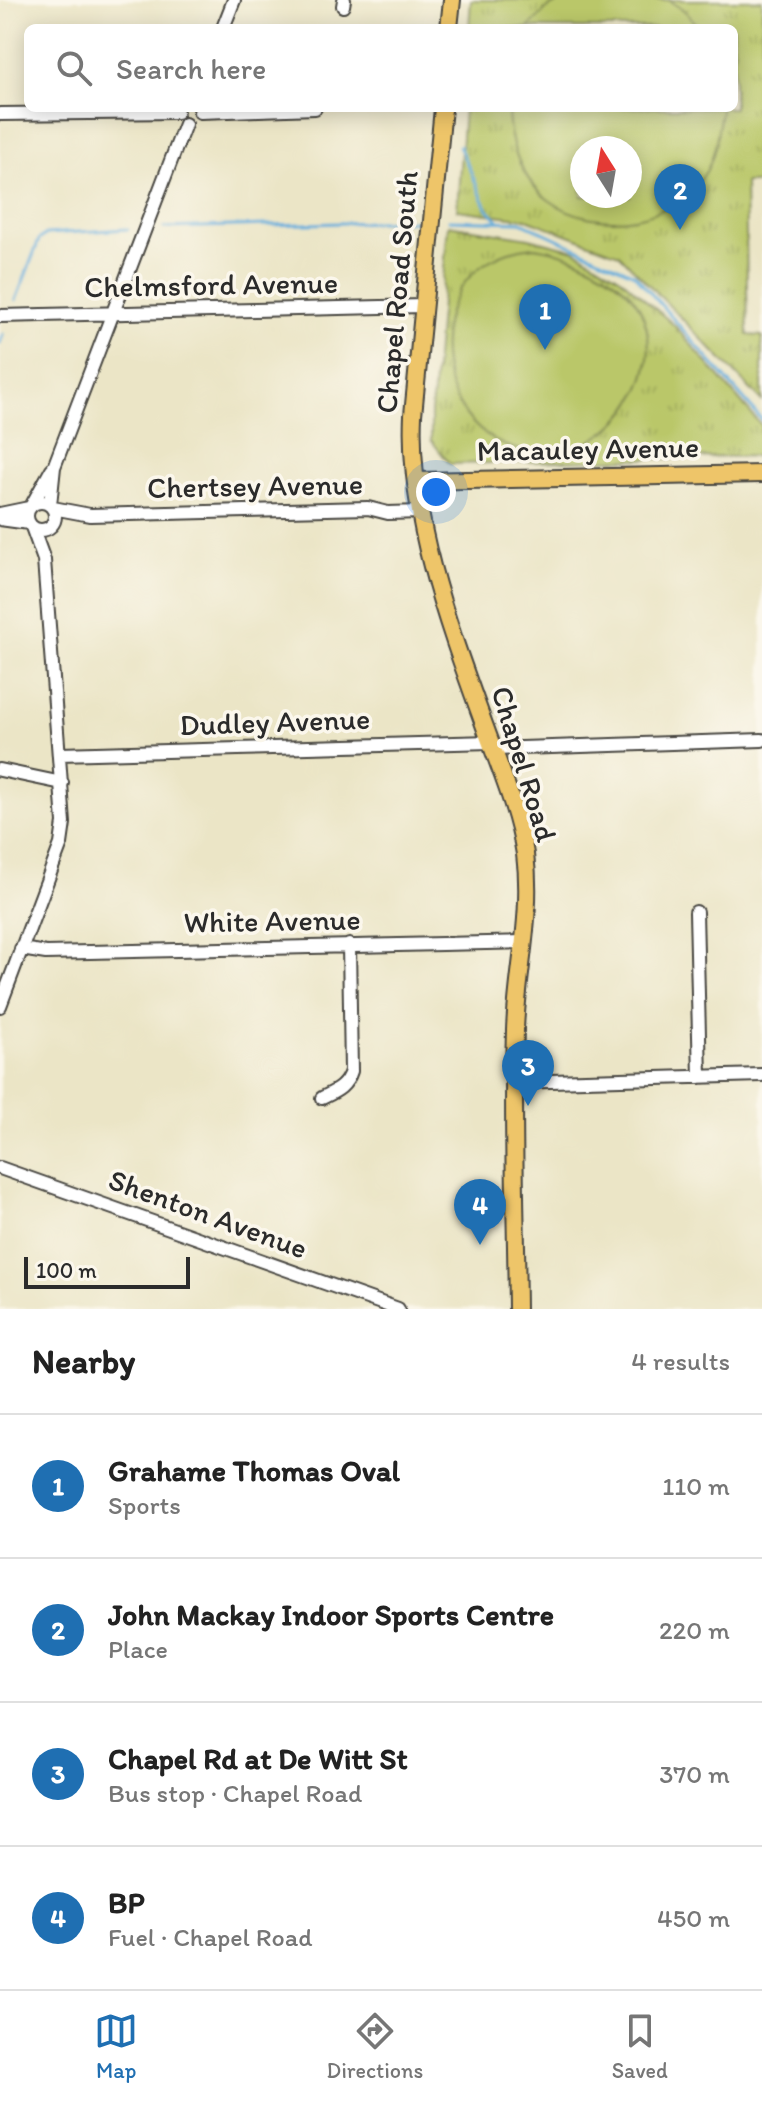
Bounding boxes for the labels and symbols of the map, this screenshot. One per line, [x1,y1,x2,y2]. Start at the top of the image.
north arrow [570,136,642,208]
pin: 2 [654,164,706,230]
street label: Chapel Road South [367,169,426,415]
street label: Chelmsford Avenue [84,264,338,305]
pin: 1 [519,284,571,350]
street label: Macauley Avenue [476,428,699,469]
street label: Chertsey Avenue [147,465,363,506]
your location [416,472,456,512]
street label: Chapel Road [483,682,566,847]
street label: Dudley Avenue [179,700,371,743]
street label: White Avenue [183,900,361,941]
pin: 3 [502,1040,554,1106]
street label: Shenton Avenue [104,1160,313,1267]
pin: 4 [454,1179,506,1245]
scale bar [24,1253,190,1289]

